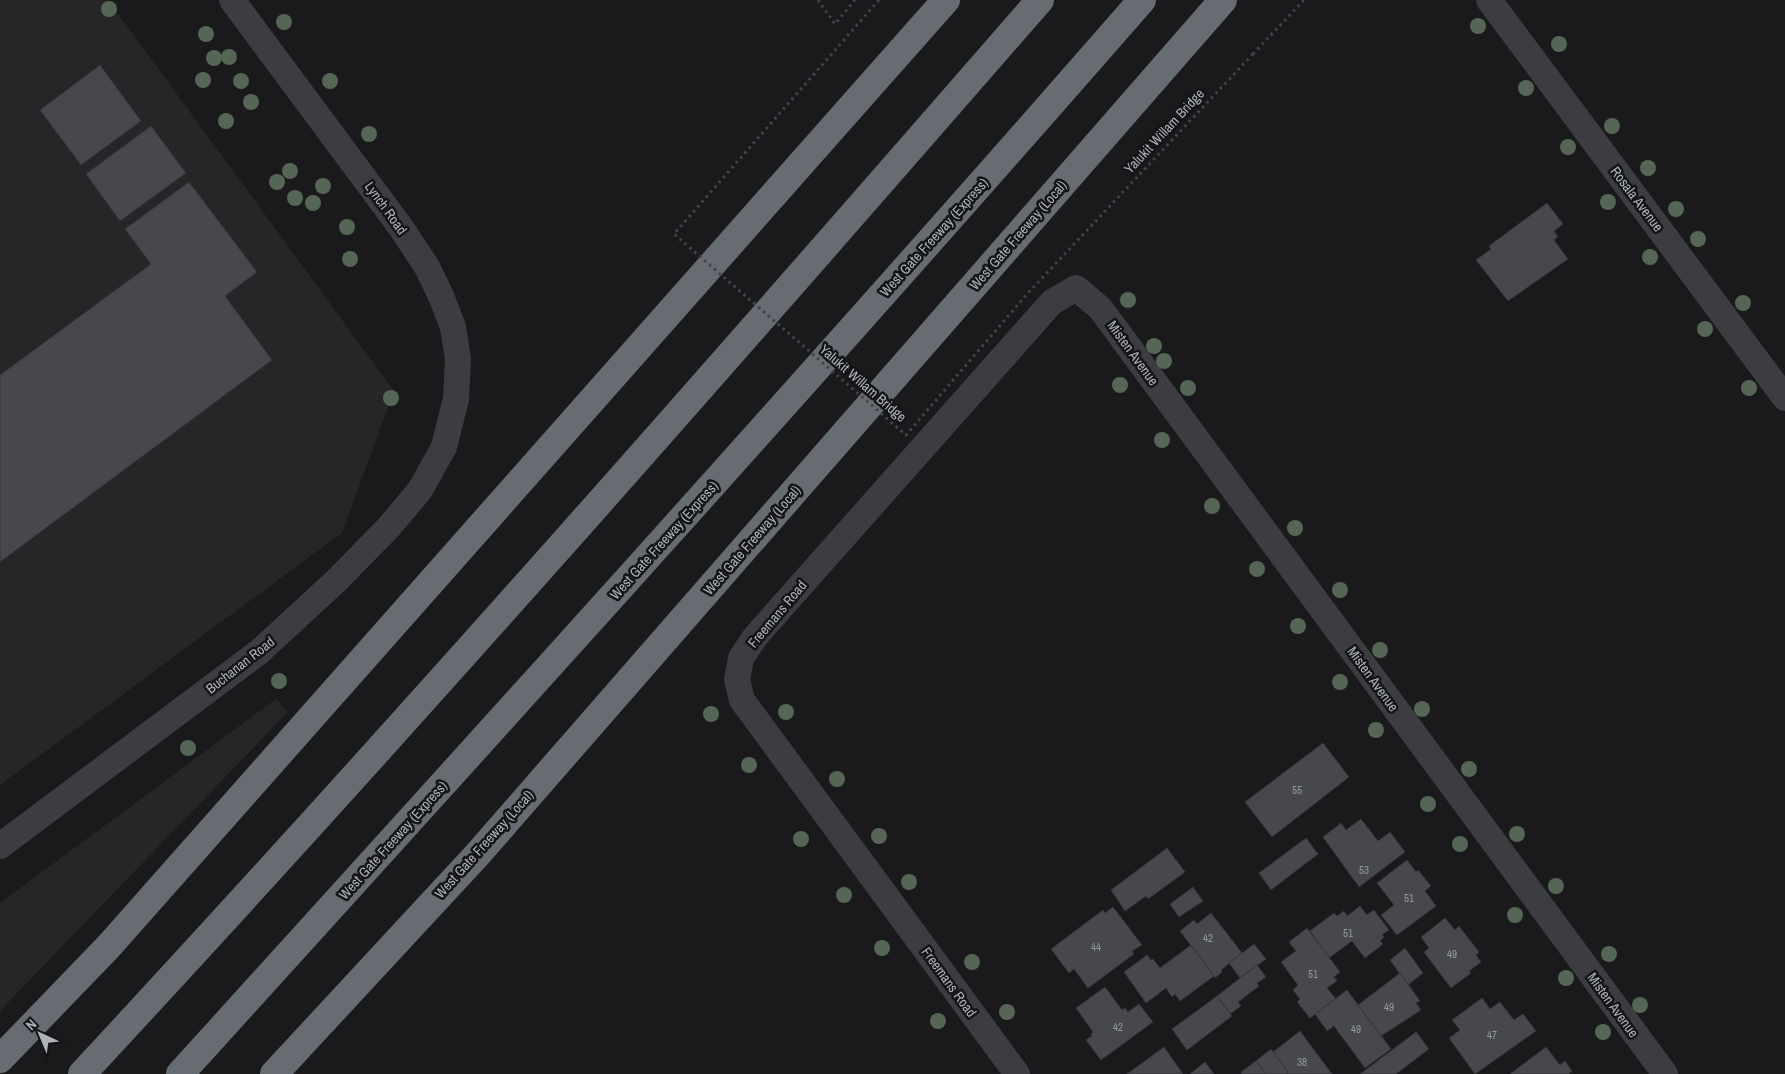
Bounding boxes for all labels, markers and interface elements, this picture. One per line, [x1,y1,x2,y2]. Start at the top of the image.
street label: Yalukit Willam Bridge [1120,85,1208,177]
street label: Rosala Avenue [1607,163,1667,235]
street label: West Gate Freeway (Express) [876,174,992,300]
street label: West Gate Freeway (Local) [965,176,1071,294]
street label: Lynch Road [361,178,411,238]
street label: Misten Avenue [1103,317,1163,389]
street label: Yalukit Willam Bridge [816,340,910,426]
street label: West Gate Freeway (Express) [606,477,722,603]
street label: West Gate Freeway (Local) [699,481,805,599]
street label: Freemans Road [744,577,810,651]
street label: Buchanan Road [202,633,278,697]
street label: Misten Avenue [1343,643,1403,715]
street label: West Gate Freeway (Express) [335,777,451,903]
house number: 55 [1292,783,1302,797]
street label: West Gate Freeway (Local) [431,786,537,902]
house number: 53 [1359,863,1369,877]
house number: 51 [1404,891,1414,905]
house number: 51 [1343,926,1353,940]
house number: 42 [1203,931,1213,945]
house number: 44 [1091,940,1101,954]
street label: Freemans Road [918,943,980,1021]
house number: 49 [1447,947,1457,961]
house number: 51 [1308,967,1318,981]
street label: Misten Avenue [1583,969,1643,1041]
house number: 49 [1384,1000,1394,1014]
north arrow [15,1009,65,1059]
text: N [22,1015,40,1034]
house number: 42 [1113,1020,1123,1034]
house number: 49 [1351,1022,1361,1036]
house number: 47 [1487,1028,1497,1042]
house number: 38 [1297,1055,1307,1069]

